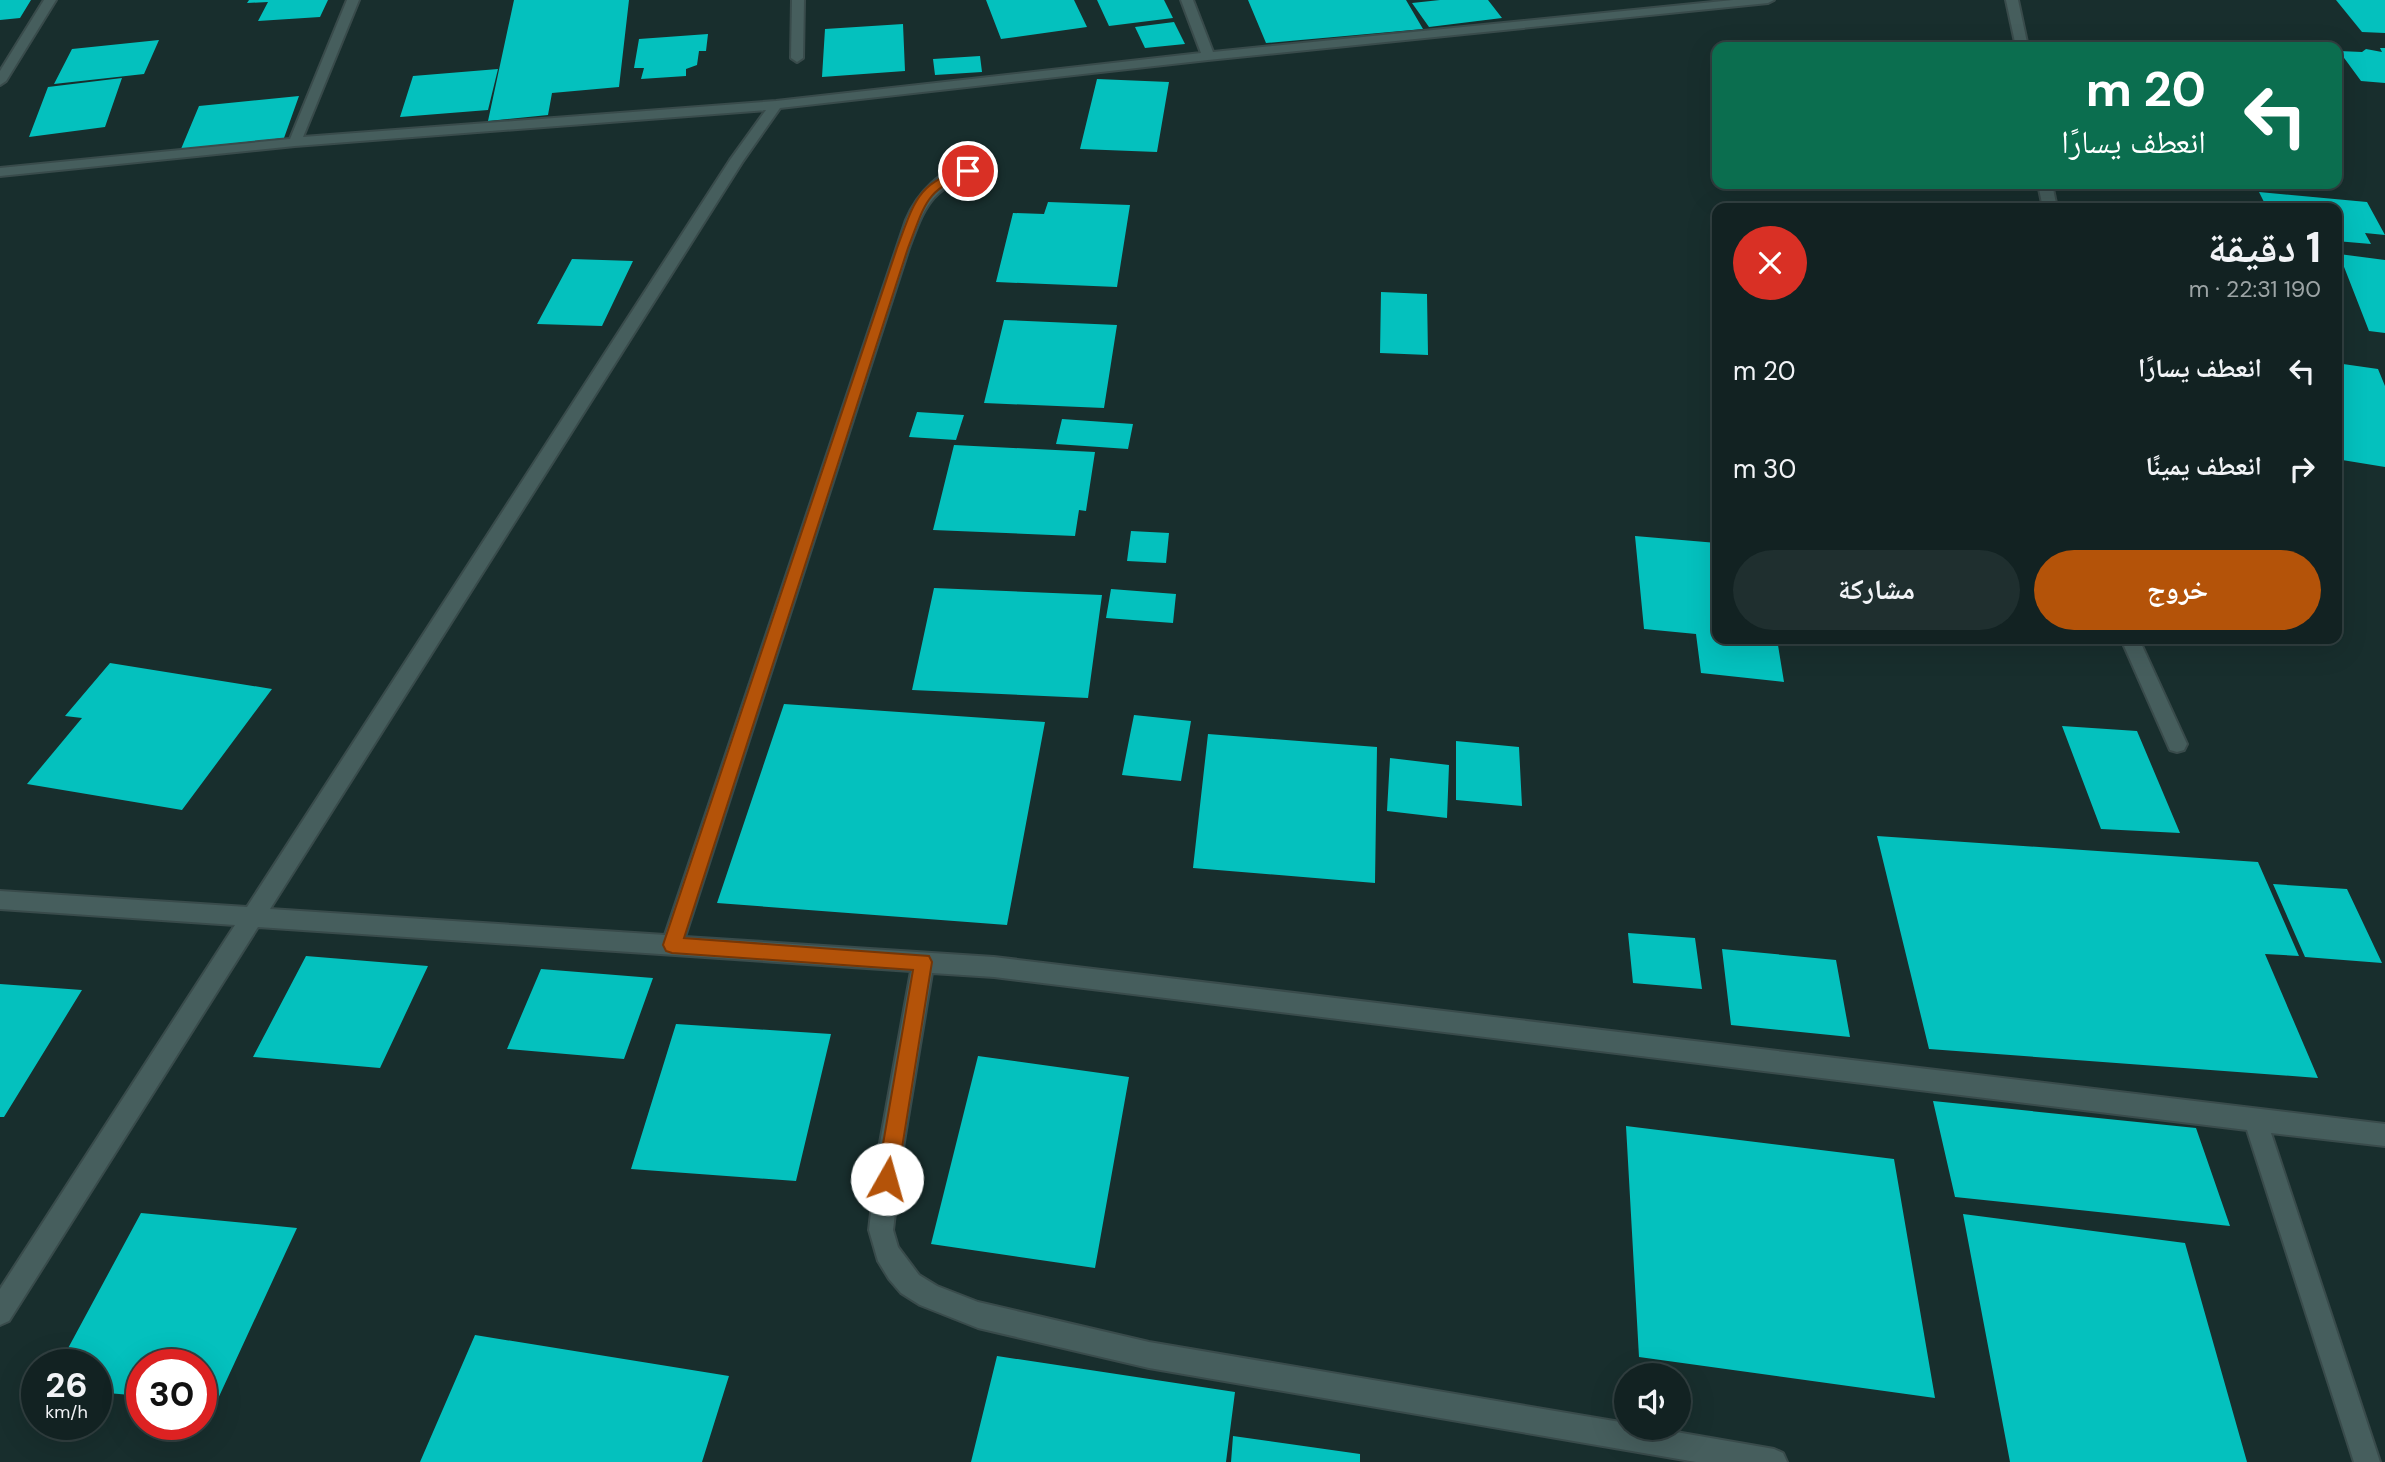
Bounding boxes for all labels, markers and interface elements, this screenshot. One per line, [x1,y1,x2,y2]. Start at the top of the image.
text: 20 m [2086,57,2206,121]
icon: left [2230,70,2321,161]
text: انعطف يسارًا [2061,121,2206,163]
pin [938,141,998,201]
icon: arrive [949,152,987,190]
text: 1 دقيقة [2208,220,2321,275]
button: close [1733,226,1807,300]
text: 190 m · 22:31 [2189,274,2321,304]
text: انعطف يسارًا [2138,351,2262,385]
icon: left [2283,352,2321,390]
text: 20 m [1733,354,1796,388]
text: انعطف يمينًا [2146,449,2262,483]
icon: right [2283,450,2321,488]
text: 30 m [1733,452,1796,486]
button: مشاركة [1733,550,2020,630]
button: خروج [2034,550,2321,630]
position arrow [850,1142,924,1216]
speed limit sign: 30 [126,1349,217,1440]
text: 26 [45,1362,88,1408]
map controls [1614,1363,1691,1440]
button: sound [1614,1363,1691,1440]
text: km/h [45,1400,88,1424]

